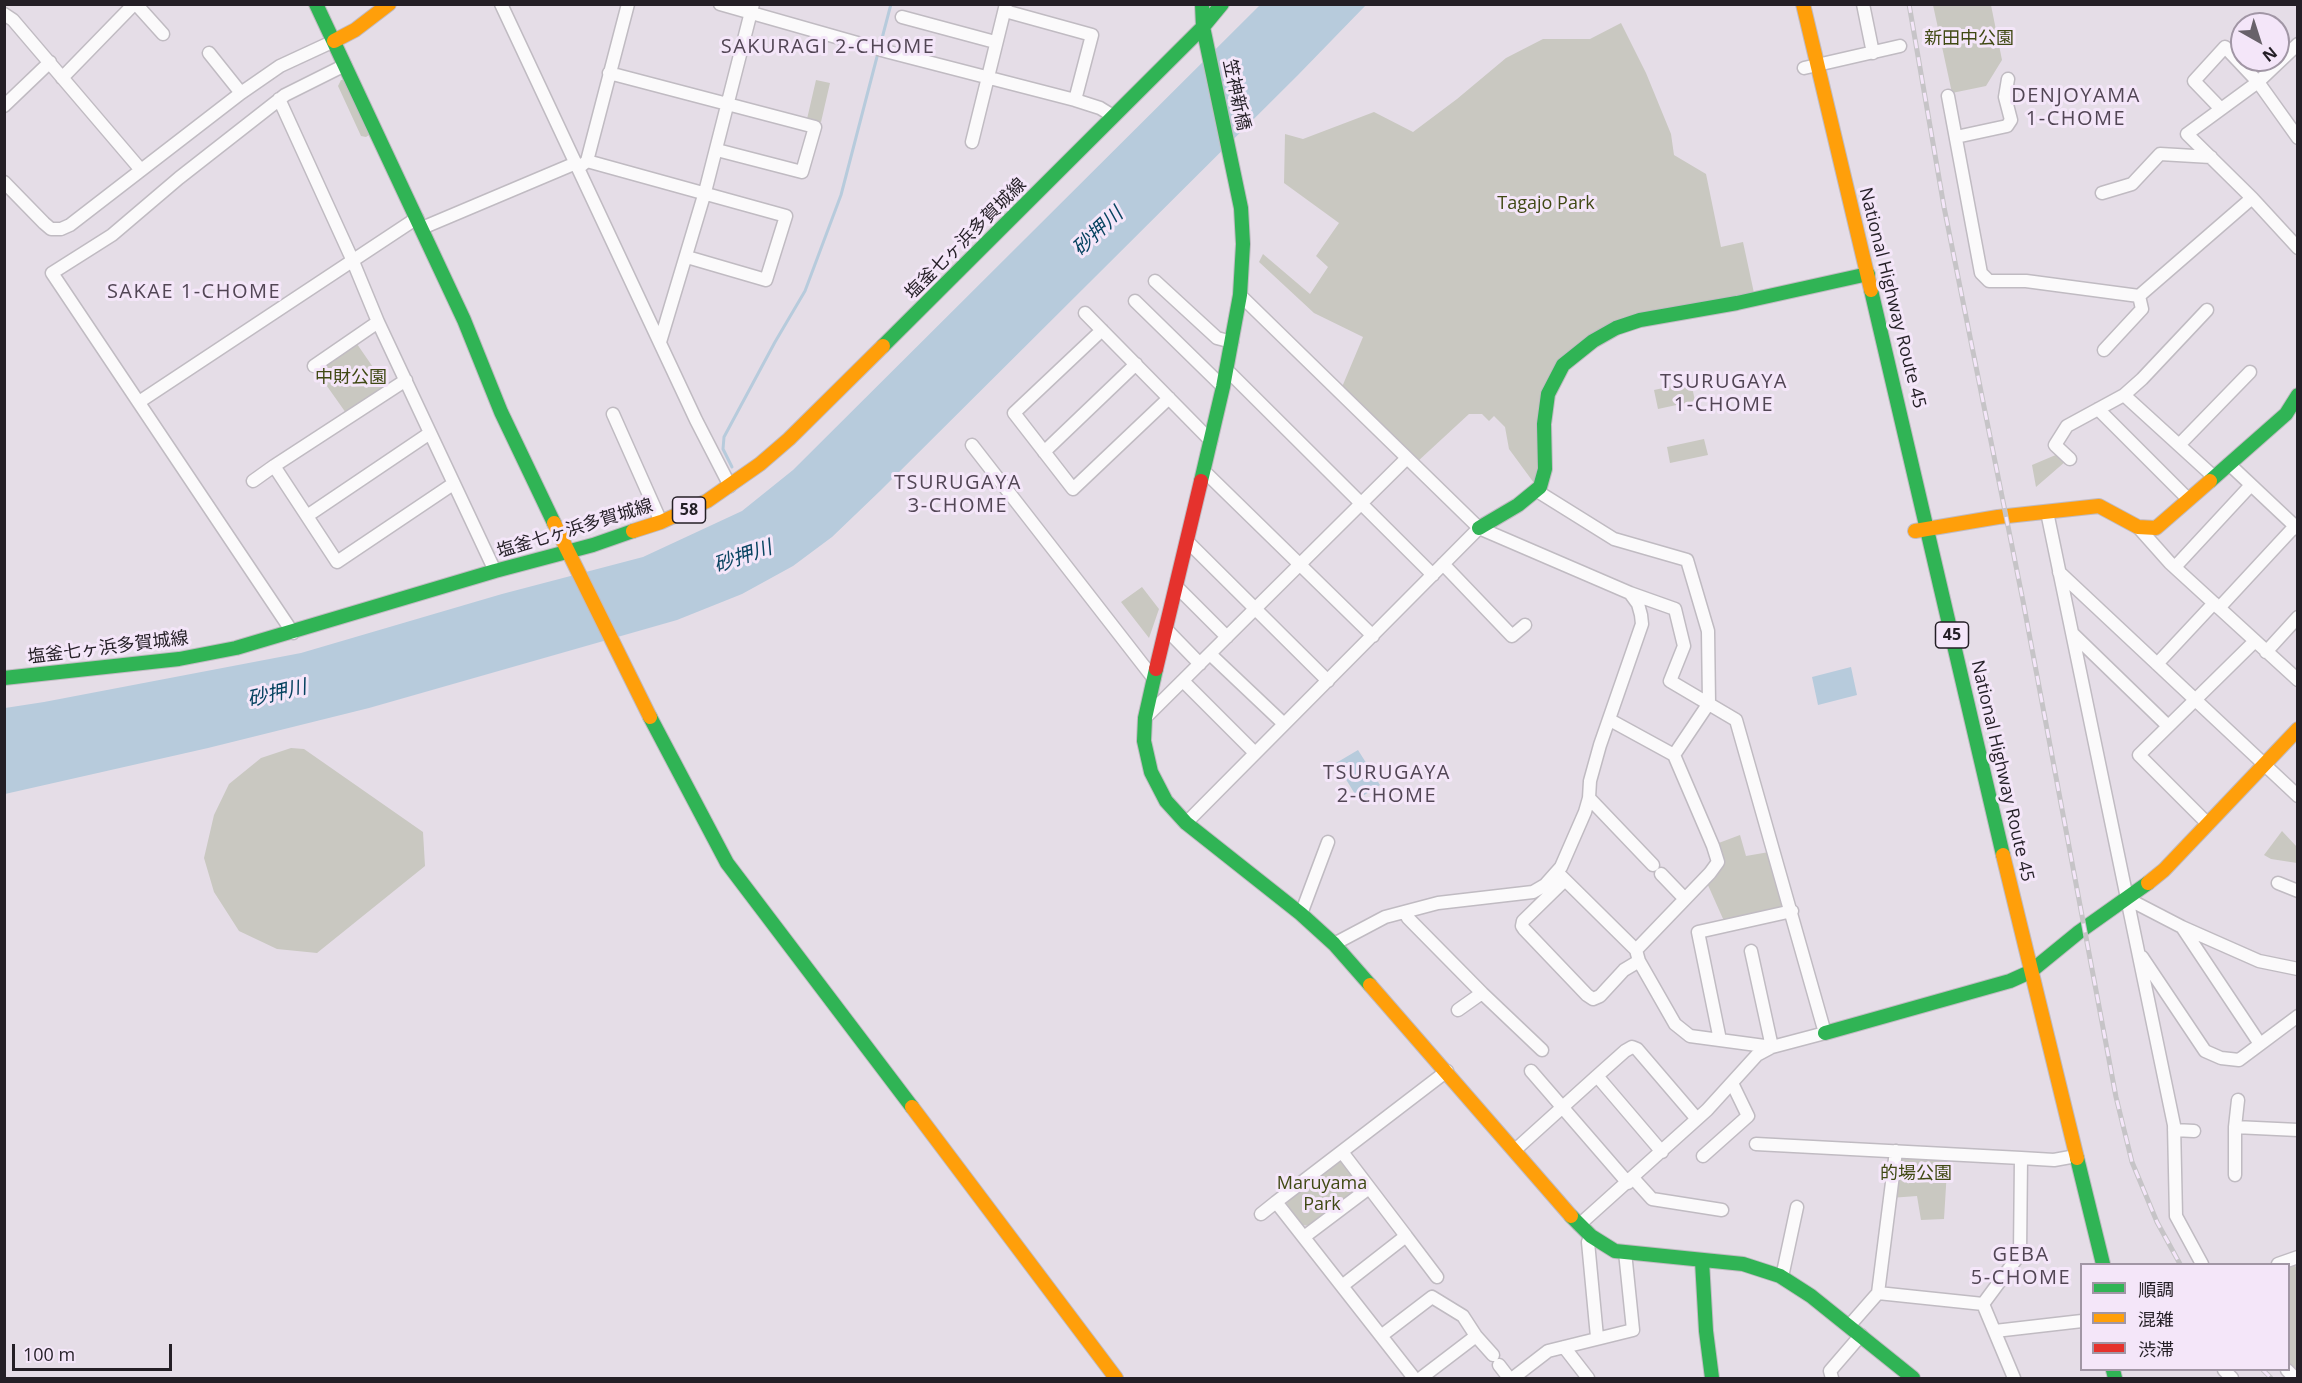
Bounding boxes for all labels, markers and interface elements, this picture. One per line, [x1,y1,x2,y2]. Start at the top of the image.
north arrow [2230,12,2290,72]
park label: 新田中公園 [1924,28,2014,50]
district label: SAKURAGI 2-CHOME [721,35,935,59]
text: N [2258,42,2282,67]
street label: 笠神新橋 [1218,58,1254,132]
district label: DENJOYAMA 1-CHOME [2011,84,2141,131]
street label: 塩釜七ヶ浜多賀城線 [901,174,1031,304]
street label: National Highway Route 45 [1854,185,1930,411]
park label: Tagajo Park [1497,193,1595,215]
water label: 砂押川 [1068,203,1128,261]
district label: SAKAE 1-CHOME [107,280,281,304]
park label: 中財公園 [315,367,387,389]
district label: TSURUGAYA 1-CHOME [1660,370,1788,417]
district label: TSURUGAYA 3-CHOME [894,471,1022,518]
street label: 塩釜七ヶ浜多賀城線 [494,495,656,563]
road number: 58 [672,497,706,523]
water label: 砂押川 [711,536,775,578]
road number: 45 [1936,622,1968,648]
street label: 塩釜七ヶ浜多賀城線 [26,627,190,669]
street label: National Highway Route 45 [1966,658,2038,884]
water label: 砂押川 [245,676,309,712]
district label: TSURUGAYA 2-CHOME [1323,761,1451,808]
park label: 的場公園 [1880,1163,1952,1185]
park label: Maruyama Park [1277,1173,1367,1216]
district label: GEBA 5-CHOME [1971,1243,2071,1290]
legend [2080,1263,2290,1371]
text: 順調 [2138,1277,2174,1301]
text: 混雑 [2138,1307,2174,1331]
scale bar [15,1332,176,1370]
text: 渋滞 [2138,1337,2174,1361]
text: 100 m [23,1342,75,1366]

